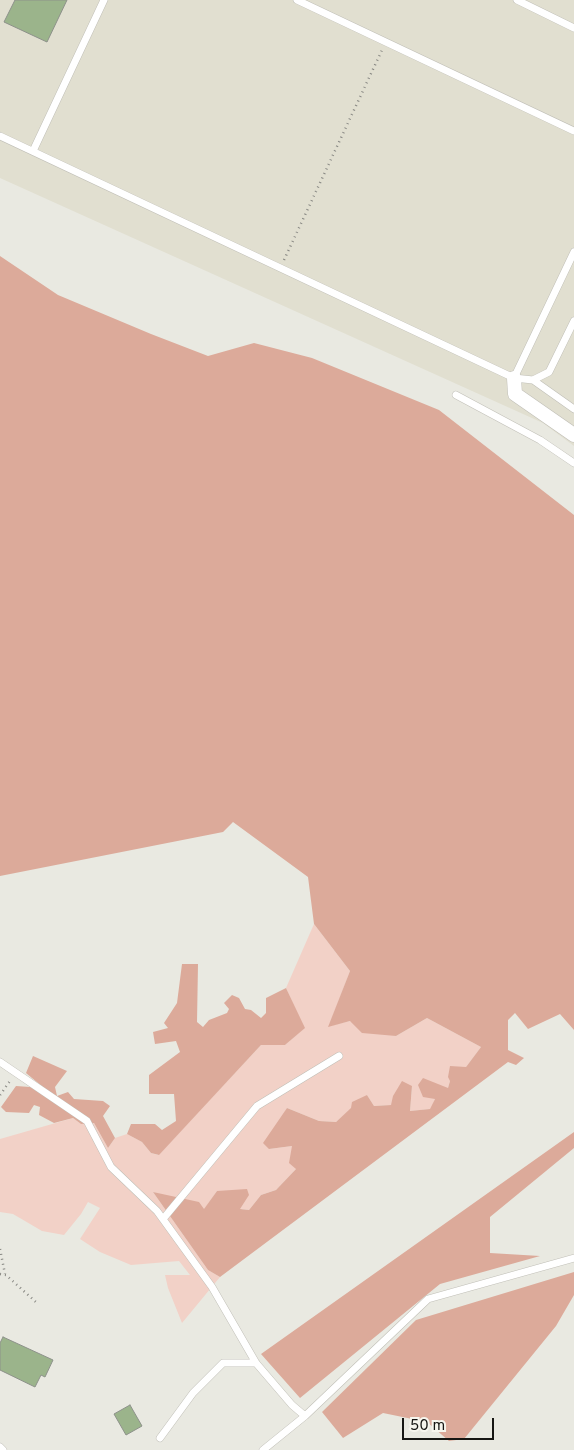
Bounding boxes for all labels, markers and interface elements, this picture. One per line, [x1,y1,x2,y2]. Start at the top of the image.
scale bar [404,1408,496,1440]
text: 50 m [410,1417,445,1436]

